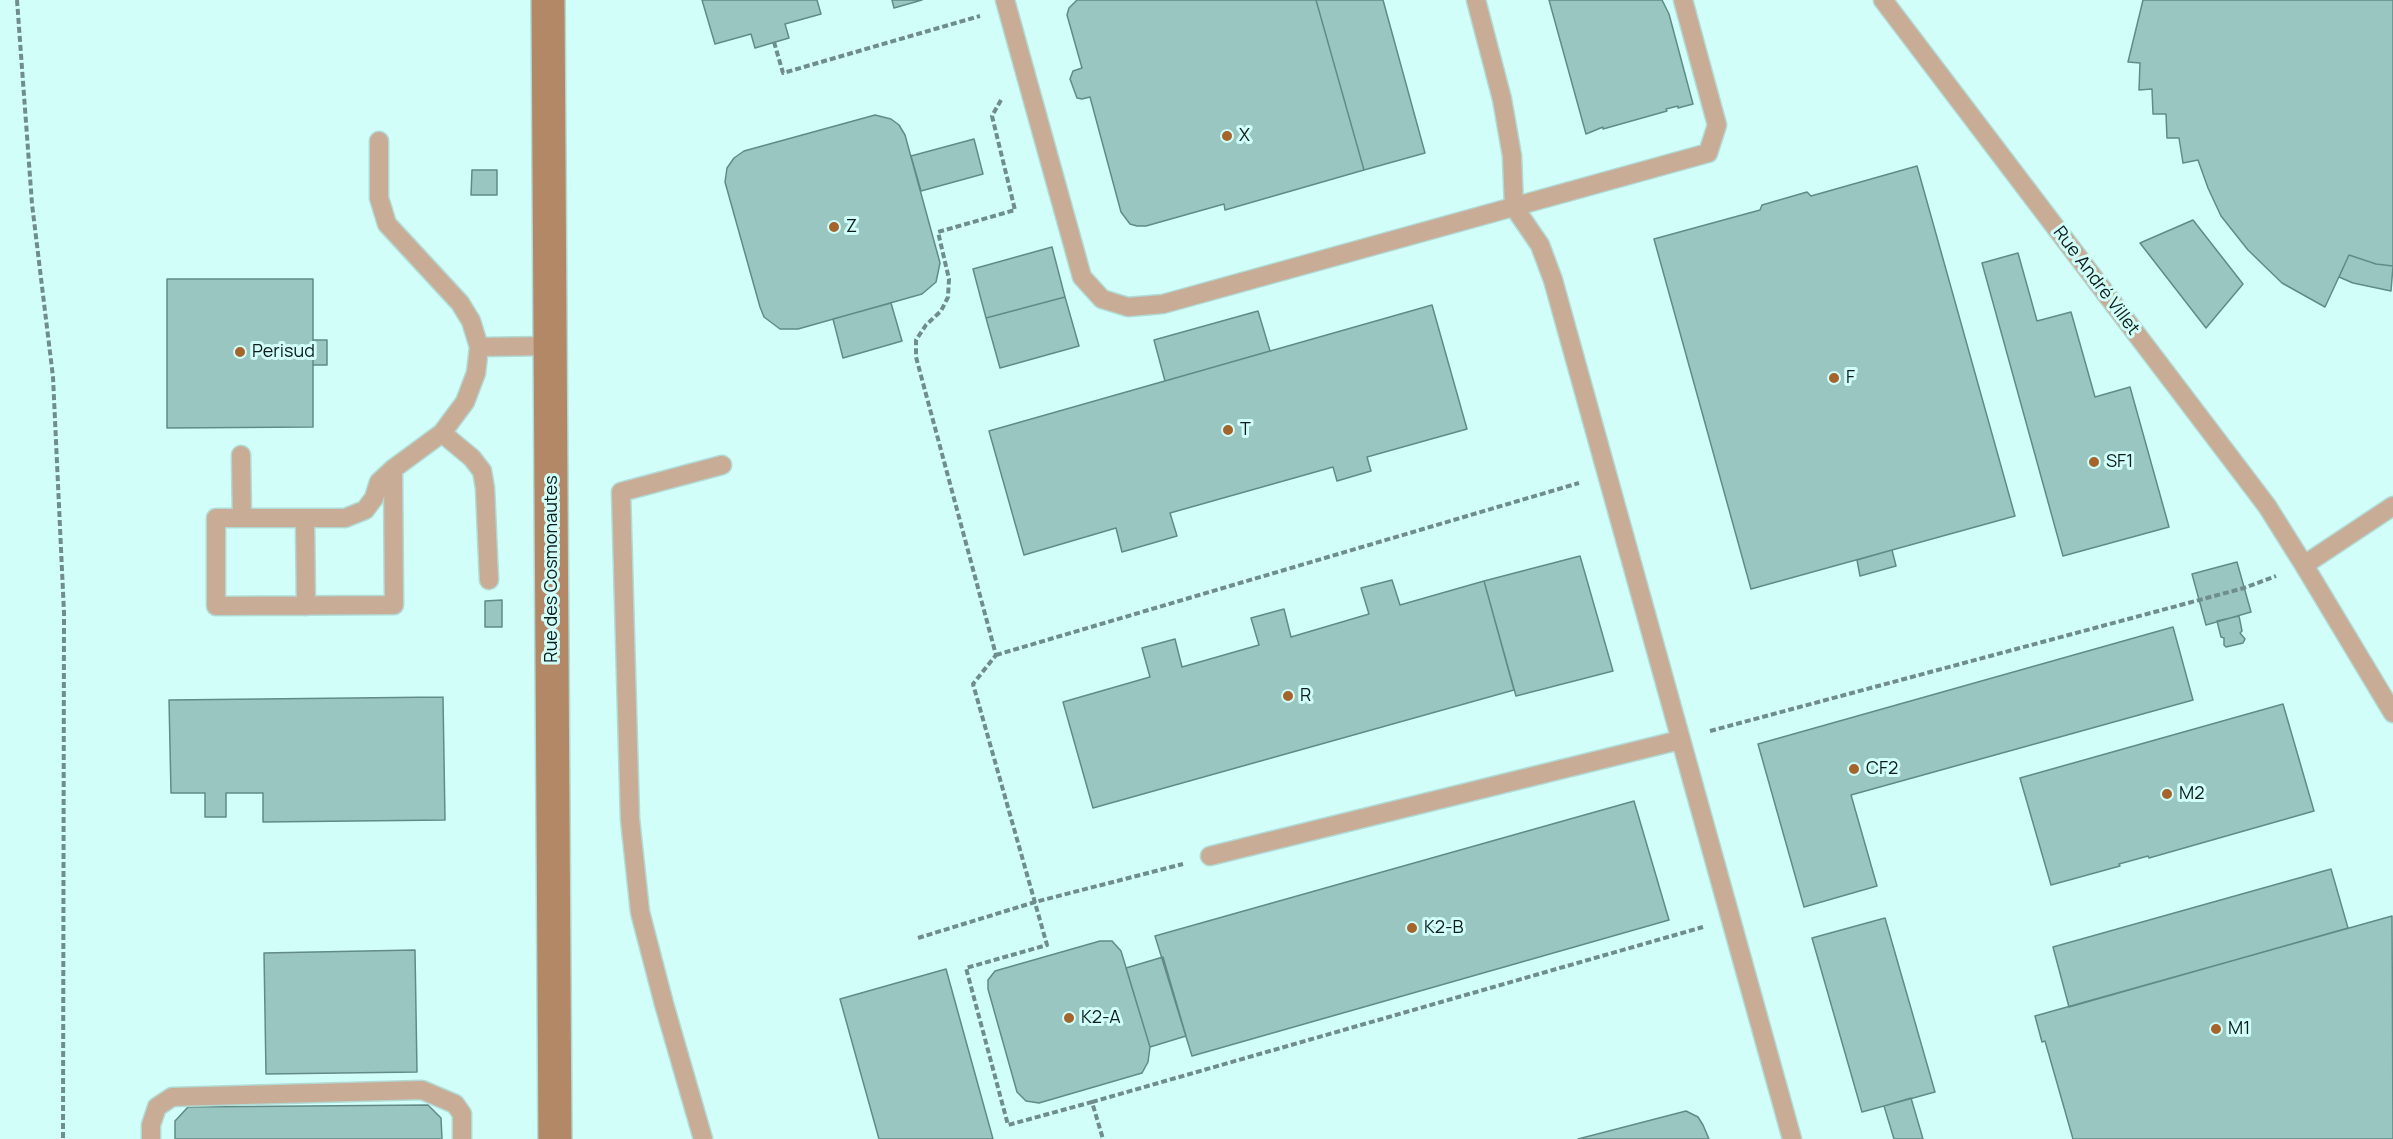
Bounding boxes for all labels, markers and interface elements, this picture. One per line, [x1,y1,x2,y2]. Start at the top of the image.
place label: X [1239,125,1250,147]
marker: X [1220,129,1234,143]
place label: Z [846,216,857,238]
marker: Z [827,220,841,234]
street label: Rue André Villet [2048,222,2144,340]
place label: Perisud [252,341,315,363]
marker: Perisud [233,345,247,359]
place label: F [1846,367,1855,389]
marker: F [1827,371,1841,385]
place label: T [1240,419,1251,441]
marker: T [1221,423,1235,437]
place label: SF1 [2106,451,2133,473]
marker: SF1 [2087,455,2101,469]
street label: Rue des Cosmonautes [541,475,563,663]
place label: R [1300,685,1311,707]
marker: R [1281,689,1295,703]
place label: CF2 [1866,758,1898,780]
marker: CF2 [1847,762,1861,776]
place label: M2 [2179,783,2204,805]
marker: M2 [2160,787,2174,801]
place label: K2-B [1424,917,1464,939]
marker: K2-B [1405,921,1419,935]
place label: K2-A [1081,1007,1121,1029]
marker: K2-A [1062,1011,1076,1025]
place label: M1 [2228,1018,2250,1040]
marker: M1 [2209,1022,2223,1036]

